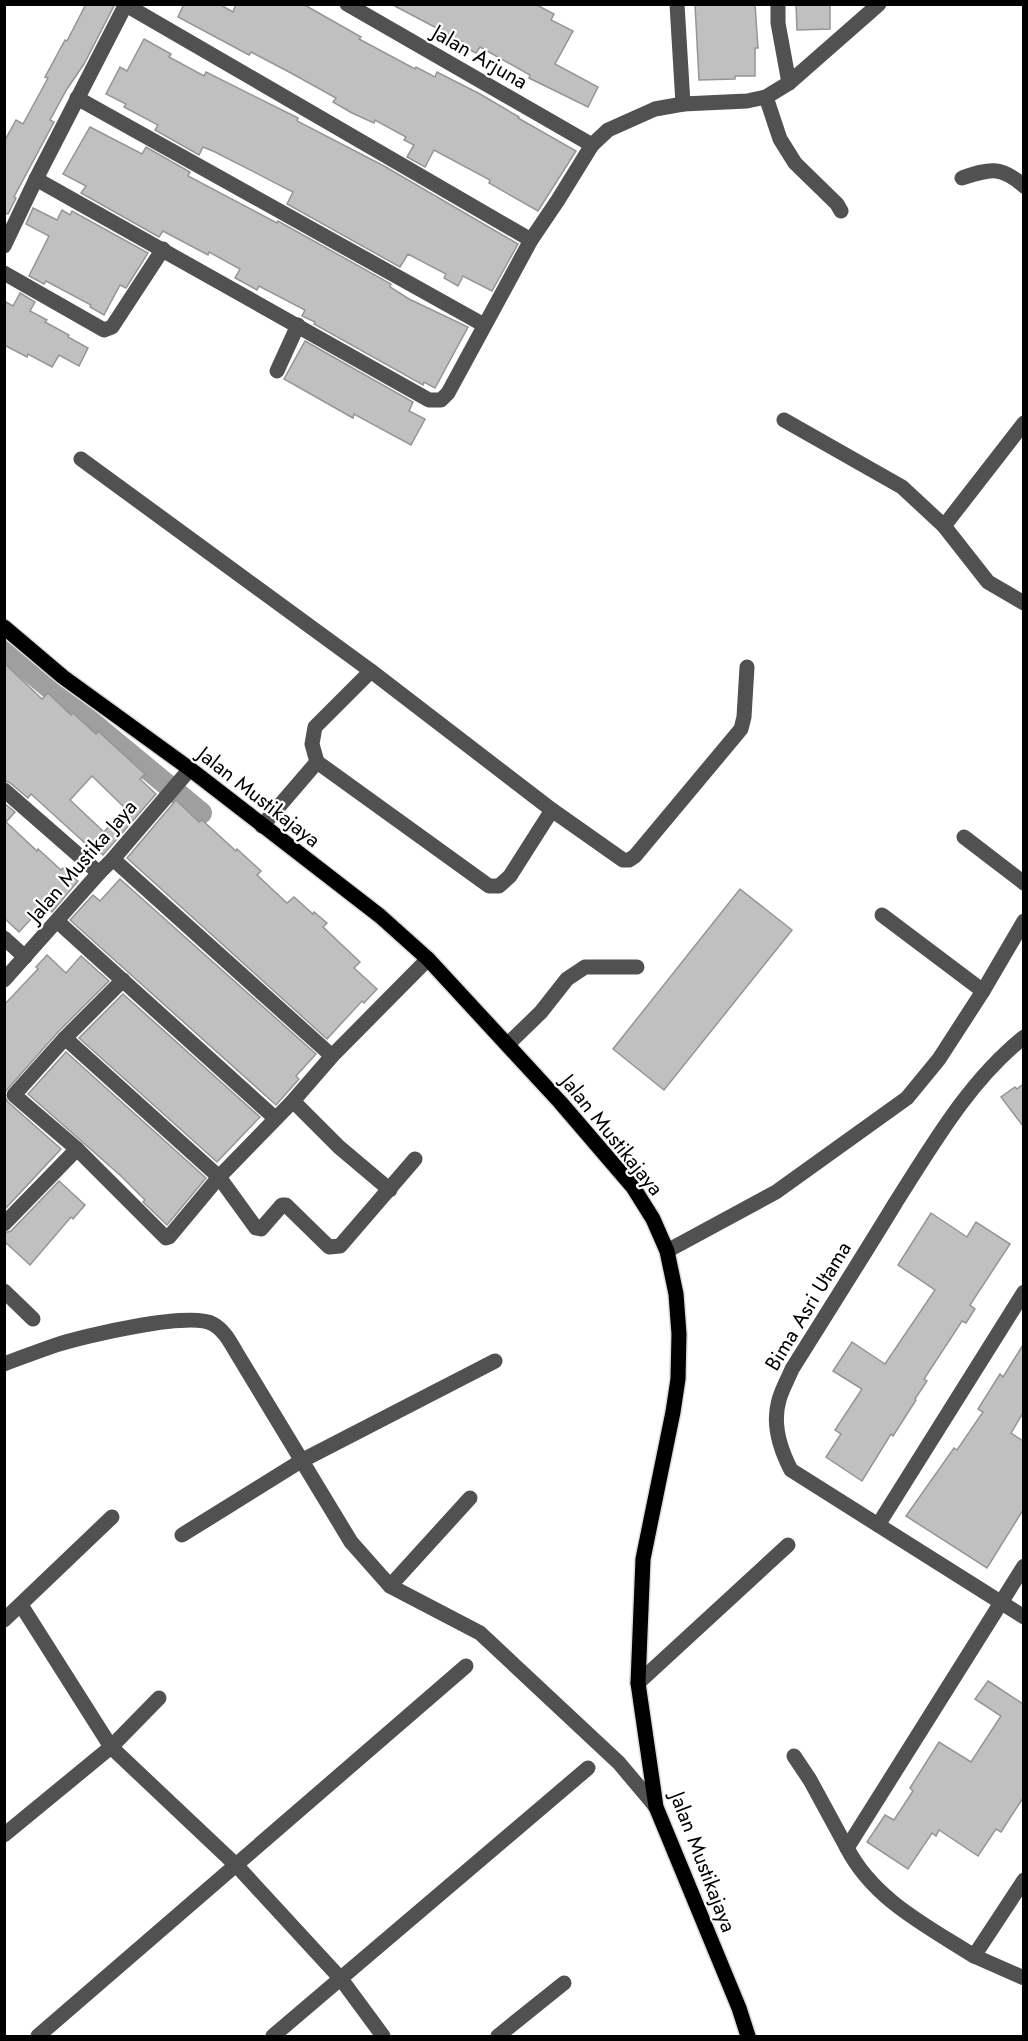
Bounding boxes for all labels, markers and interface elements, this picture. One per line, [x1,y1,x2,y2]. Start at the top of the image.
street label: Jalan Arjuna [424,16,533,96]
street label: Jalan Mustikajaya [189,738,327,854]
street label: Jalan Mustika Jaya [18,793,144,931]
street label: Jalan Mustikajaya [552,1066,670,1202]
street label: Bima Asri Utama [758,1236,858,1376]
street label: Jalan Mustikajaya [661,1785,744,1937]

